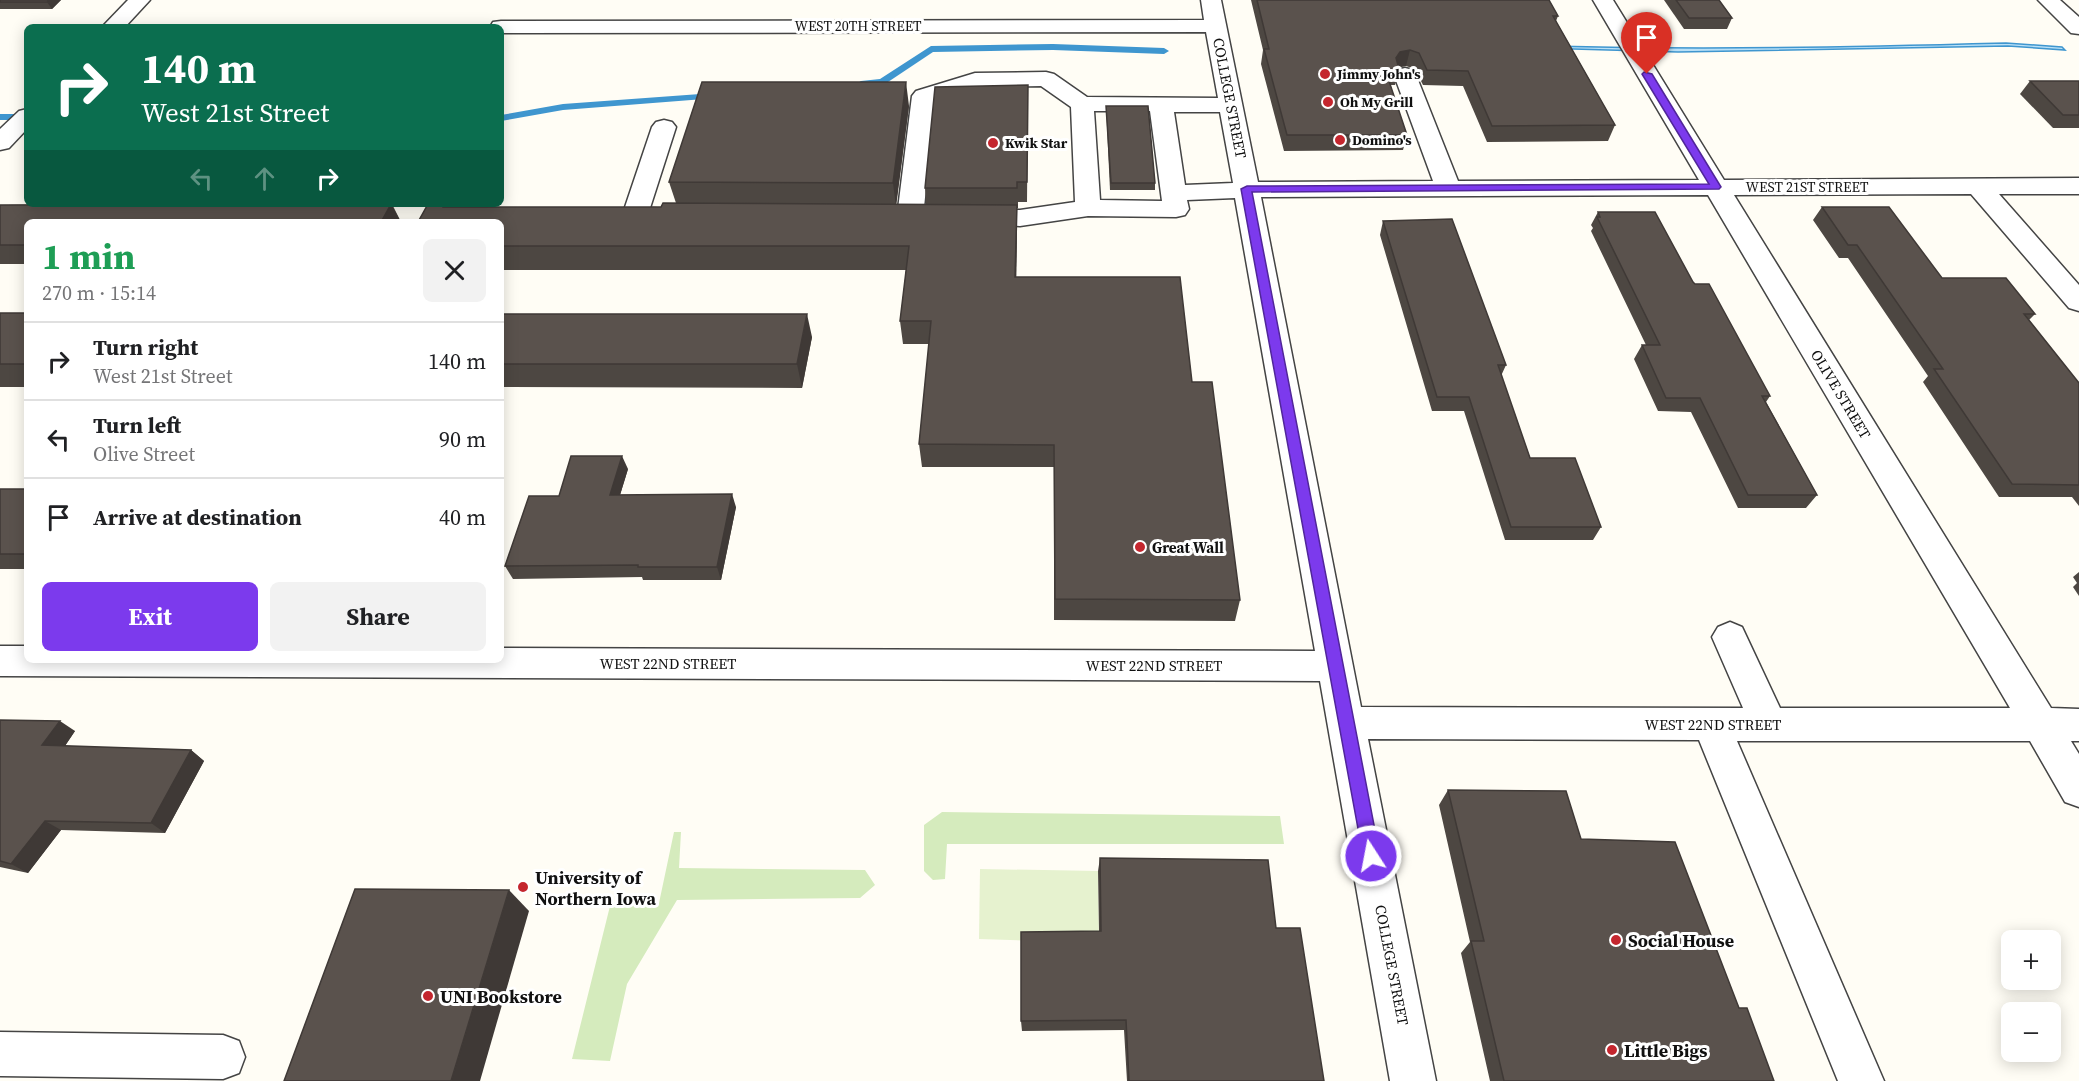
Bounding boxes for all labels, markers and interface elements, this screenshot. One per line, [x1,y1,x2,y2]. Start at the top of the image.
pin [1621,12,1672,74]
street label: WEST 20TH STREET [794,16,922,36]
icon: arrive [1630,21,1663,54]
street label: COLLEGE STREET [1208,36,1252,160]
text: 140 m [141,39,256,97]
icon: right [42,48,120,126]
place label: Jimmy John's [1336,64,1421,84]
marker: Jimmy John's [1318,67,1332,81]
place label: Oh My Grill [1340,92,1414,112]
text: West 21st Street [141,94,329,131]
marker: Oh My Grill [1321,95,1335,109]
place label: Domino's [1352,130,1412,150]
place label: Kwik Star [1005,133,1068,153]
marker: Domino's [1333,133,1347,147]
marker: Kwik Star [986,136,1000,150]
icon: left [185,162,218,195]
icon: ahead [248,162,281,195]
icon: right [311,162,344,195]
street label: WEST 21ST STREET [1746,177,1869,197]
text: 1 min [42,232,135,281]
button: close [423,239,486,302]
text: 270 m · 15:14 [42,279,156,307]
text: Turn right [93,332,198,362]
icon: right [42,345,75,378]
street label: OLIVE STREET [1806,345,1876,443]
text: 140 m [428,346,486,376]
text: West 21st Street [93,362,232,390]
text: Turn left [93,410,181,440]
icon: left [42,423,75,456]
text: 90 m [439,424,486,454]
text: Olive Street [93,440,195,468]
icon: arrive [42,501,75,534]
text: Arrive at destination [93,502,302,532]
text: 40 m [439,502,486,532]
place label: Great Wall [1152,537,1224,558]
marker: Great Wall [1133,540,1147,554]
button: Exit [42,582,258,651]
button: Share [270,582,486,651]
street label: WEST 22ND STREET [600,653,736,674]
street label: WEST 22ND STREET [1086,655,1222,676]
street label: WEST 22ND STREET [1645,714,1781,735]
position arrow [1339,824,1403,888]
place label: University of Northern Iowa [535,865,657,911]
marker: University of Northern Iowa [516,880,530,894]
street label: COLLEGE STREET [1370,903,1414,1027]
place label: Social House [1628,928,1734,953]
map controls [2001,930,2061,1062]
button: + [2001,930,2061,990]
marker: Social House [1609,933,1623,947]
place label: UNI Bookstore [440,984,562,1009]
marker: UNI Bookstore [421,989,435,1003]
button: − [2001,1002,2061,1062]
place label: Little Bigs [1624,1038,1707,1063]
marker: Little Bigs [1605,1043,1619,1057]

